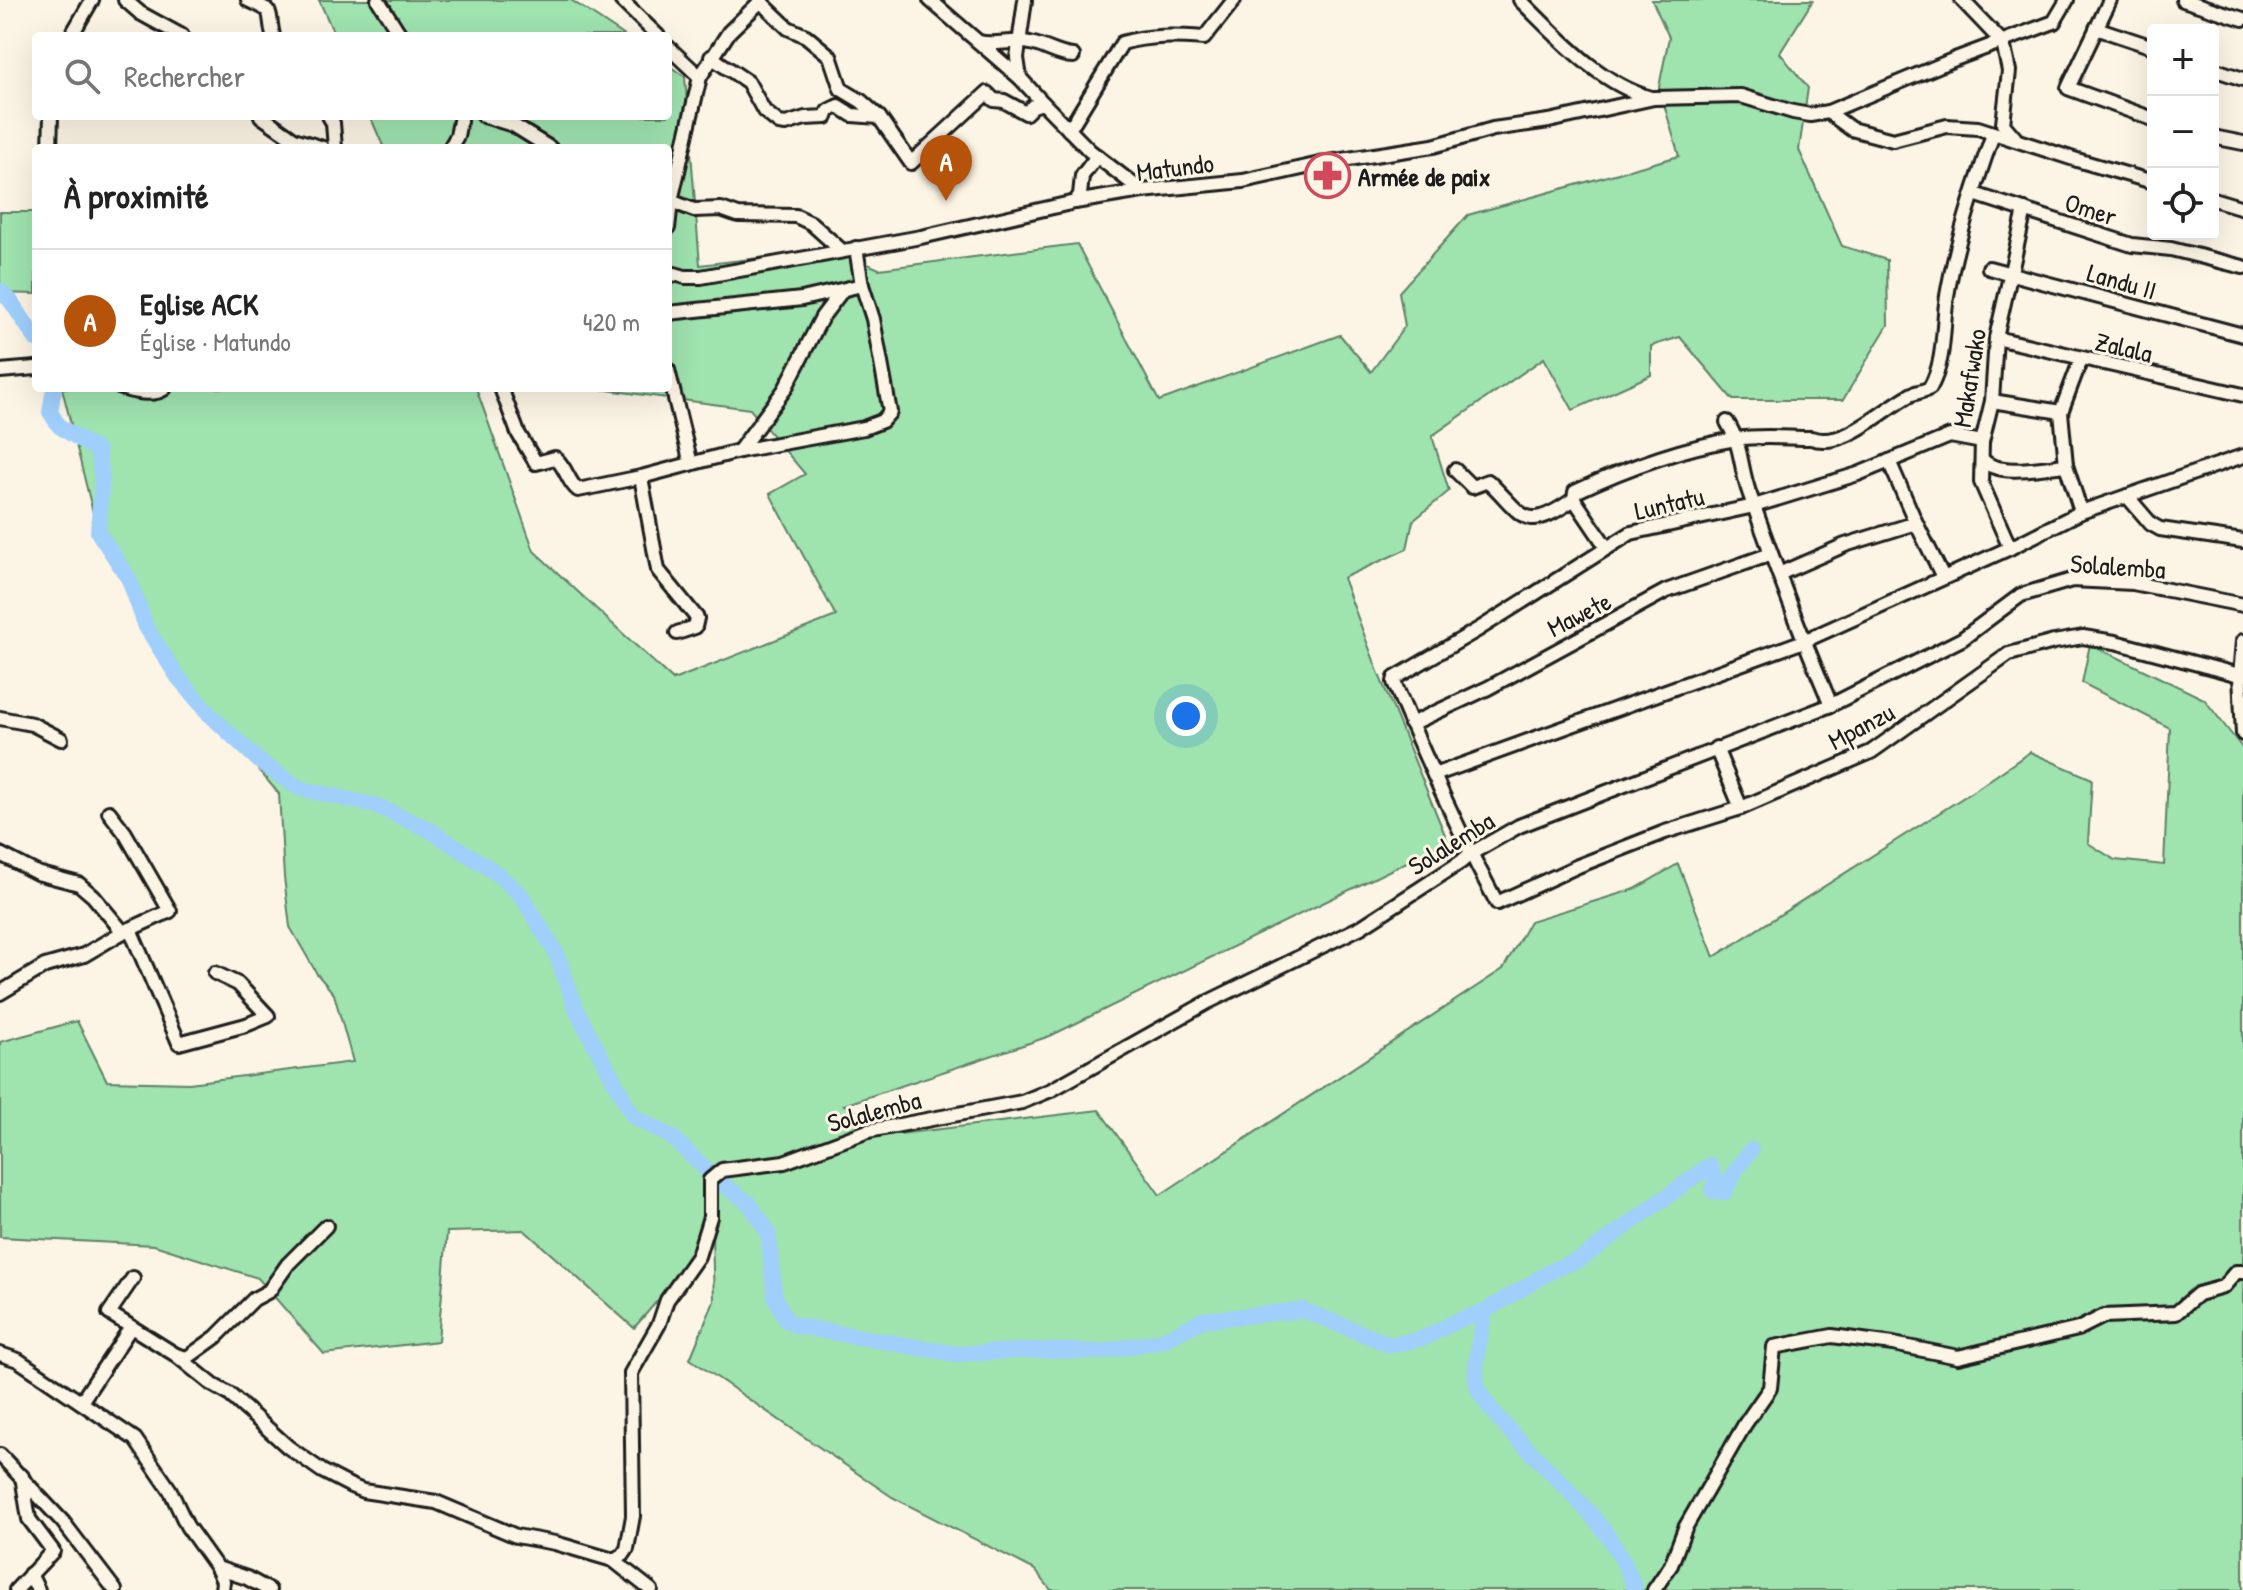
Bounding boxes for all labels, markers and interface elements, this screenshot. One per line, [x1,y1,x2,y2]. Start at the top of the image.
map controls [2147,24,2219,240]
button: + [2147,24,2219,96]
search box [32,32,672,120]
icon: search [60,54,104,98]
text: Rechercher [124,56,245,96]
button: − [2147,96,2219,168]
pin: A [920,135,972,201]
street label: Matundo [1134,145,1216,189]
pharmacy icon: Armée de paix [1303,152,1351,200]
place label: Armée de paix [1358,159,1491,195]
button: locate [2147,168,2219,240]
text: À proximité [64,173,209,219]
street label: Omer [2061,184,2121,234]
street label: Landu II [2083,254,2161,308]
text: Eglise ACK [140,284,258,324]
text: A [84,304,96,339]
text: 420 m [583,304,640,339]
street label: Zalala [2092,323,2156,371]
text: Église · Matundo [140,324,291,359]
street label: Makafwako [1944,326,1994,430]
street label: Luntatu [1631,478,1707,528]
street label: Solalemba [2069,545,2167,587]
street label: Mawete [1541,583,1617,645]
street label: Mpanzu [1822,694,1900,758]
your location [1166,696,1206,736]
street label: Solalemba [1401,803,1501,883]
street label: Solalemba [823,1082,925,1140]

